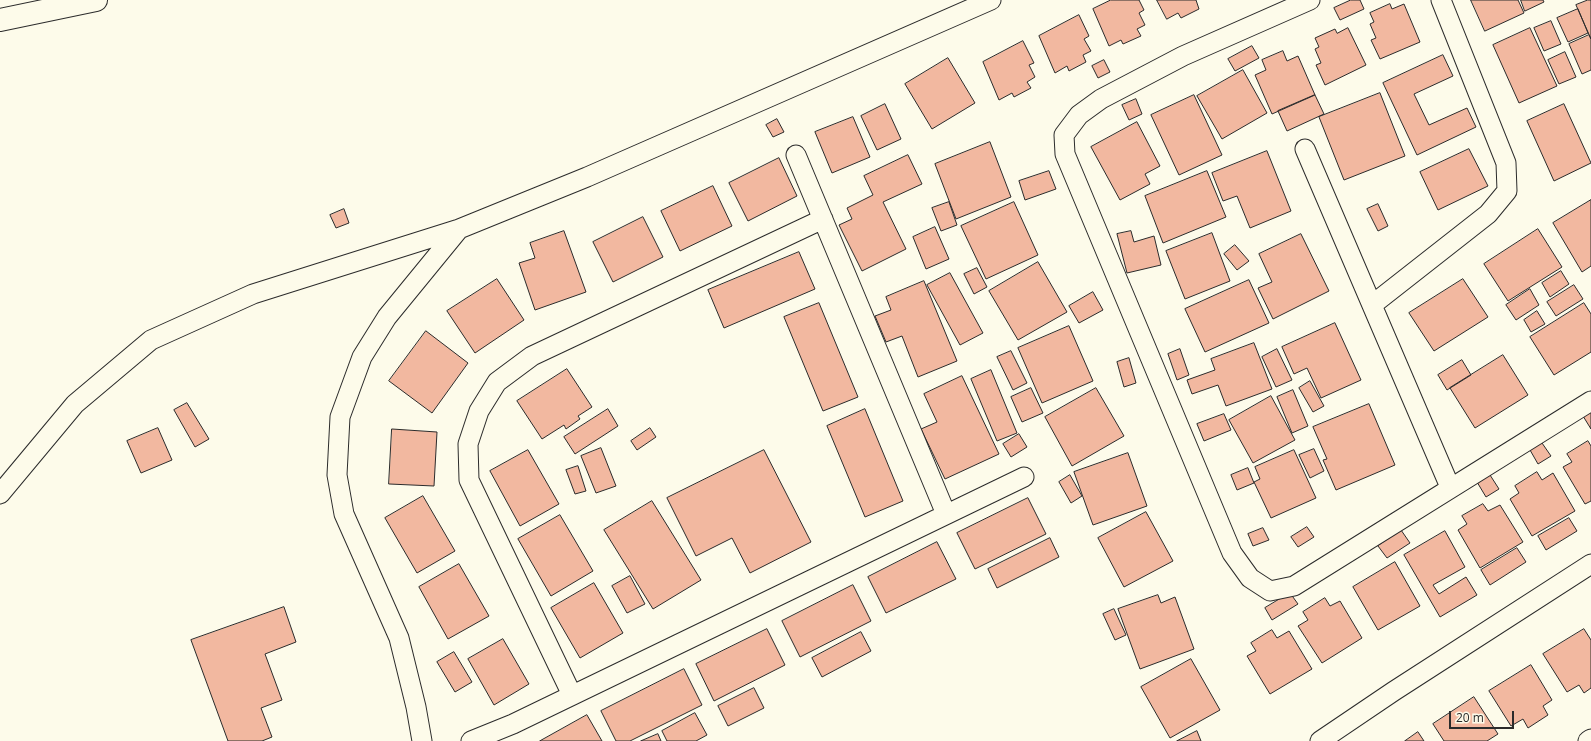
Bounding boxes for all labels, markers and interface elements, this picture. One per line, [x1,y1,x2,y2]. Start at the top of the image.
scale bar [1451,703,1516,729]
text: 20 m [1456,709,1484,726]

